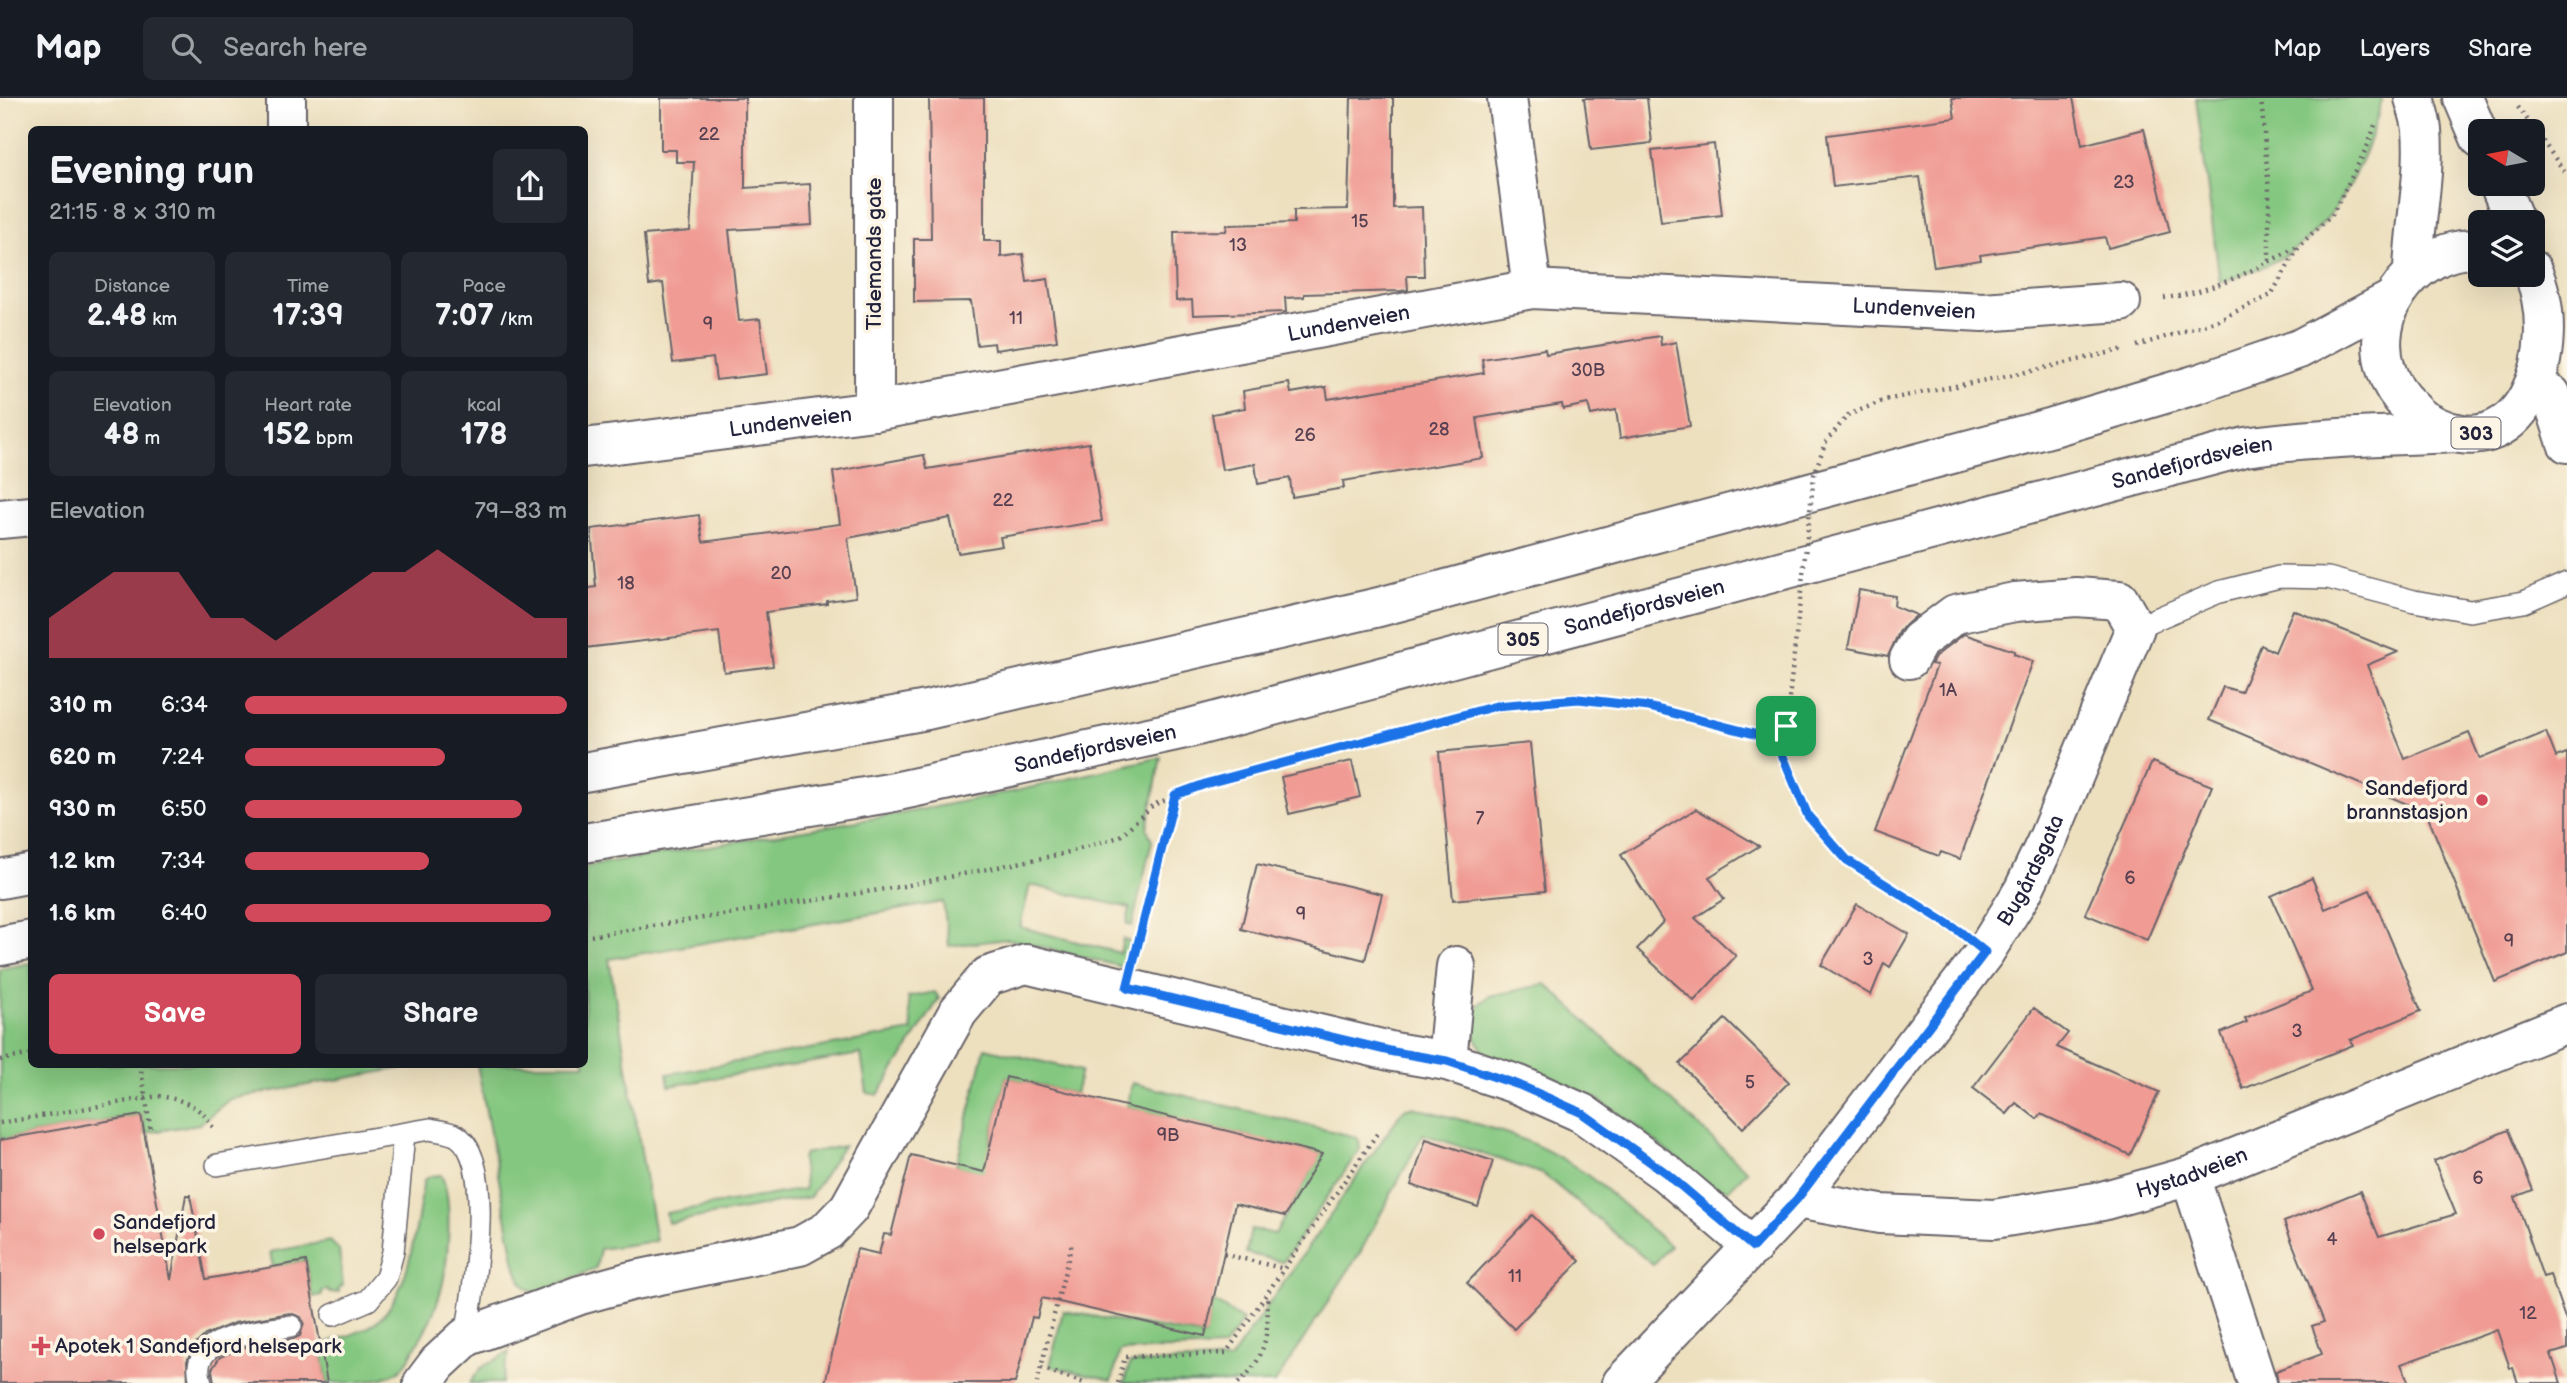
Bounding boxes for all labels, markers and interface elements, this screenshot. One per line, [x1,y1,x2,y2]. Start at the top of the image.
search box [143,17,633,80]
text: Map [35,28,101,68]
icon: search [167,29,205,67]
text: Search here [223,33,367,64]
text: Map [2273,34,2321,63]
text: Layers [2359,34,2430,63]
text: Share [2468,34,2532,63]
north arrow [2468,119,2544,196]
map controls [2468,119,2545,287]
house number: 22 [698,124,720,145]
text: Evening run [49,149,254,194]
button: share [493,149,567,223]
house number: 23 [2113,172,2135,193]
street label: Tidemands gate [862,178,887,330]
text: 21:15 · 8 × 310 m [49,198,216,226]
button: layers [2468,210,2545,287]
house number: 15 [1351,211,1369,232]
house number: 13 [1229,235,1247,256]
text: Distance [94,275,170,298]
text: Time [287,275,329,298]
text: Pace [462,275,506,298]
street label: Lundenveien [1852,293,1976,325]
text: 2.48 [87,298,147,334]
text: 17:39 [272,298,344,334]
text: 7:07 [435,298,494,334]
street label: Lundenveien [1286,300,1412,347]
text: km [147,308,177,331]
text: /km [494,308,533,331]
house number: 11 [1009,308,1023,329]
house number: 9 [703,314,713,335]
house number: 30B [1571,360,1605,381]
text: Elevation [92,394,172,417]
text: Heart rate [264,394,352,417]
text: kcal [467,394,501,417]
street label: Lundenveien [728,402,853,442]
text: 48 [104,417,139,453]
text: 152 [263,417,311,453]
text: 178 [460,417,508,453]
road number: 303 [2452,418,2500,448]
house number: 28 [1428,419,1450,440]
house number: 26 [1294,425,1316,446]
text: m [139,427,160,450]
text: bpm [311,427,353,450]
street label: Sandefjordsveien [2109,432,2274,495]
house number: 22 [992,490,1014,511]
text: Elevation [49,497,145,525]
text: 79–83 m [474,497,567,525]
house number: 20 [770,563,792,584]
house number: 18 [617,573,635,594]
street label: Sandefjordsveien [1561,574,1727,641]
road number: 305 [1498,624,1548,654]
house number: 1A [1939,680,1957,701]
text: 310 m [49,691,112,719]
text: 6:34 [161,691,208,719]
pin [1756,696,1816,756]
icon: arrive [1767,707,1805,745]
street label: Sandefjordsveien [1012,719,1179,779]
text: 620 m [49,743,116,771]
text: 7:24 [161,743,204,771]
place label: Sandefjord brannstasjon [2346,776,2468,825]
marker: Sandefjord brannstasjon [2474,792,2490,808]
text: 930 m [49,795,116,823]
text: 6:50 [161,795,206,823]
house number: 7 [1476,808,1485,829]
street label: Bugårdsgata [1992,811,2069,931]
text: 1.2 km [49,847,115,875]
text: 7:34 [161,847,205,875]
house number: 6 [2125,868,2136,889]
text: 1.6 km [49,899,116,927]
text: 6:40 [161,899,207,927]
house number: 9 [1296,904,1306,925]
house number: 9 [2504,931,2514,952]
house number: 3 [1862,949,1874,970]
button: Save [49,974,301,1054]
button: Share [315,974,567,1054]
house number: 3 [2291,1021,2303,1042]
house number: 5 [1745,1072,1755,1093]
house number: 9B [1157,1125,1179,1146]
street label: Hystadveien [2133,1142,2251,1204]
house number: 6 [2473,1168,2484,1189]
place label: Sandefjord helsepark [113,1210,216,1259]
marker: Sandefjord helsepark [91,1226,107,1242]
house number: 4 [2327,1229,2338,1250]
house number: 11 [1508,1266,1522,1287]
house number: 12 [2519,1303,2537,1324]
place label: Apotek 1 Sandefjord helsepark [55,1334,342,1359]
marker: Apotek 1 Sandefjord helsepark [33,1338,49,1354]

